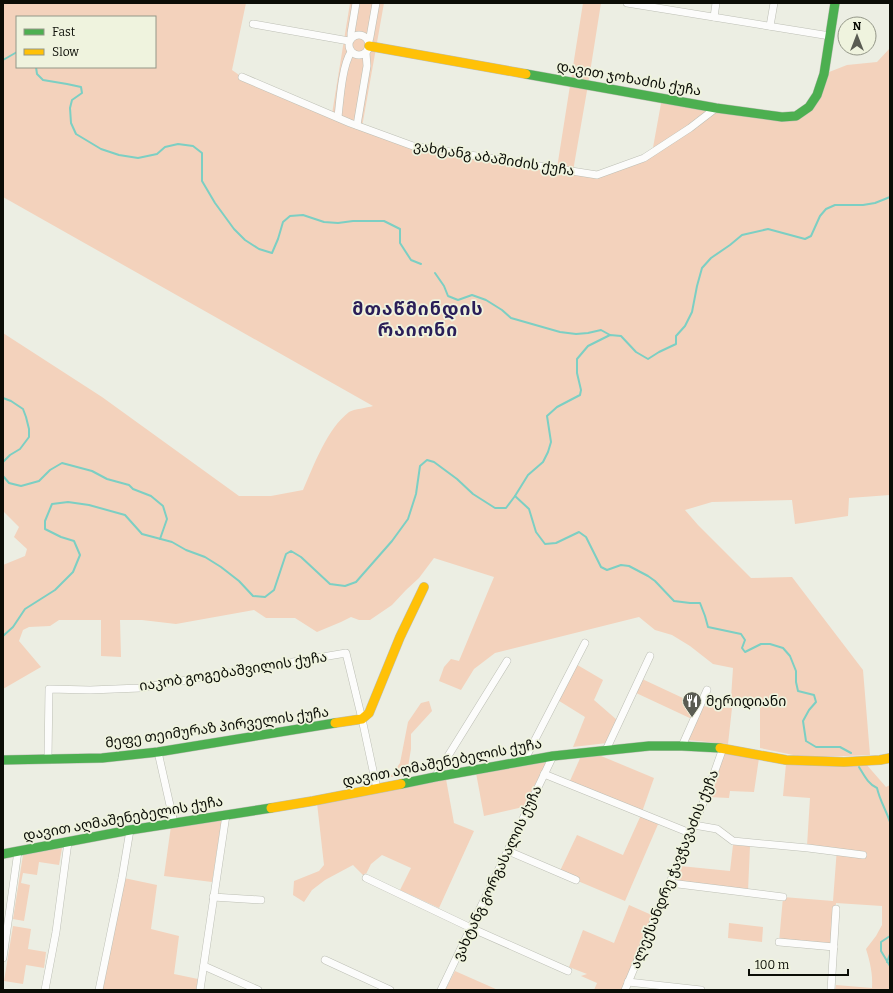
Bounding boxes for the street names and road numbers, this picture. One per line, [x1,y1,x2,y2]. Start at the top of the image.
street label: დავით ჯოხაძის ქუჩა [555,57,703,100]
street label: ვახტანგ აბაშიძის ქუჩა [412,137,576,180]
street label: იაკობ გოგებაშვილის ქუჩა [138,648,328,695]
street label: მეფე თეიმურაზ პირველის ქუჩა [104,703,330,752]
street label: დავით აღმაშენებელის ქუჩა [341,735,543,790]
street label: ალექსანდრე ჭავჭავაძის ქუჩა [627,767,722,971]
street label: ვახტანგ გორგასალის ქუჩა [449,783,546,964]
street label: დავით აღმაშენებელის ქუჩა [22,793,224,844]

